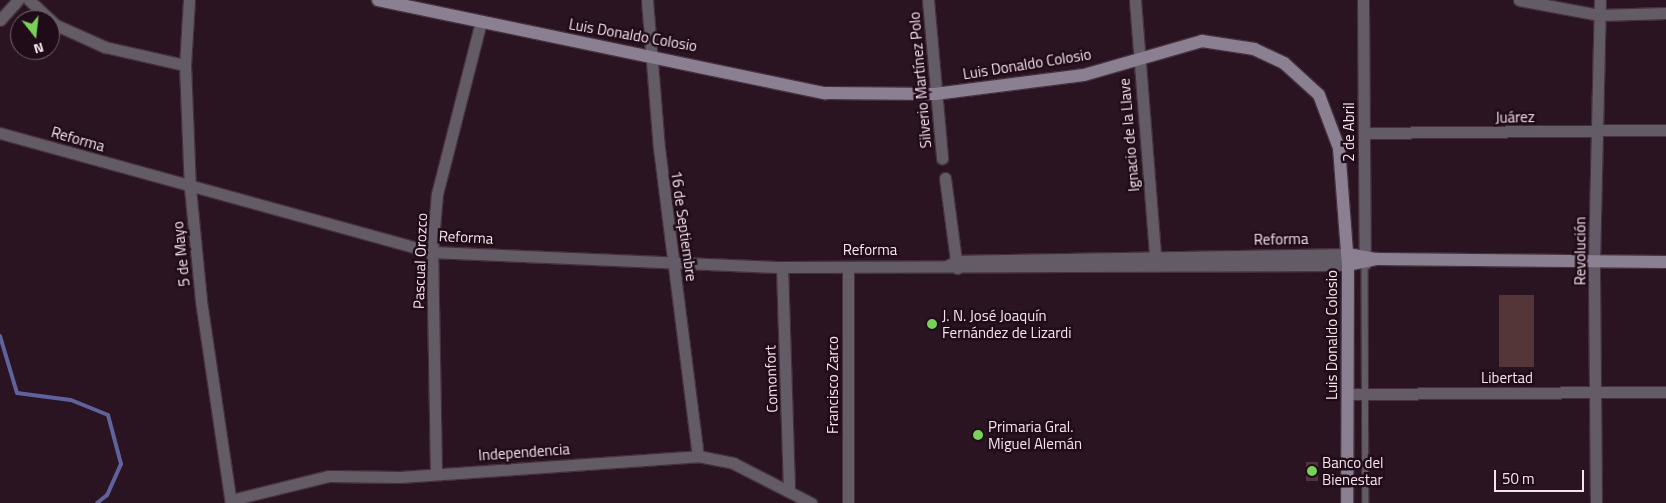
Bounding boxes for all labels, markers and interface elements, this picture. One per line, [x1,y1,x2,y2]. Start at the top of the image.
north arrow [10,10,60,60]
street label: Silverio Martínez Polo [905,11,935,149]
street label: Luis Donaldo Colosio [567,15,699,55]
text: N [31,38,47,60]
street label: Luis Donaldo Colosio [961,45,1093,83]
street label: Ignacio de la Llave [1115,78,1143,192]
street label: 2 de Abril [1340,102,1358,162]
street label: Juárez [1495,108,1535,126]
street label: Reforma [49,123,107,155]
street label: 16 de Septiembre [667,169,701,283]
street label: Pascual Orozco [409,213,431,309]
street label: Revolución [1571,217,1589,285]
street label: 5 de Mayo [169,220,193,288]
street label: Reforma [438,227,494,247]
street label: Reforma [1254,230,1308,248]
street label: Reforma [843,241,897,259]
street label: Luis Donaldo Colosio [1323,270,1341,400]
place label: J. N. José Joaquín Fernández de Lizardi [942,306,1071,341]
marker: J. N. José Joaquín Fernández de Lizardi [926,318,938,330]
street label: Francisco Zarco [824,336,842,434]
street label: Comonfort [761,345,781,413]
street label: Libertad [1481,369,1533,387]
place label: Primaria Gral. Miguel Alemán [988,417,1082,452]
marker: Primaria Gral. Miguel Alemán [972,429,984,441]
street label: Independencia [478,440,570,464]
place label: Banco del Bienestar [1322,453,1383,488]
scale bar [1496,460,1586,492]
marker: Banco del Bienestar [1306,465,1318,477]
text: 50 m [1502,467,1535,490]

